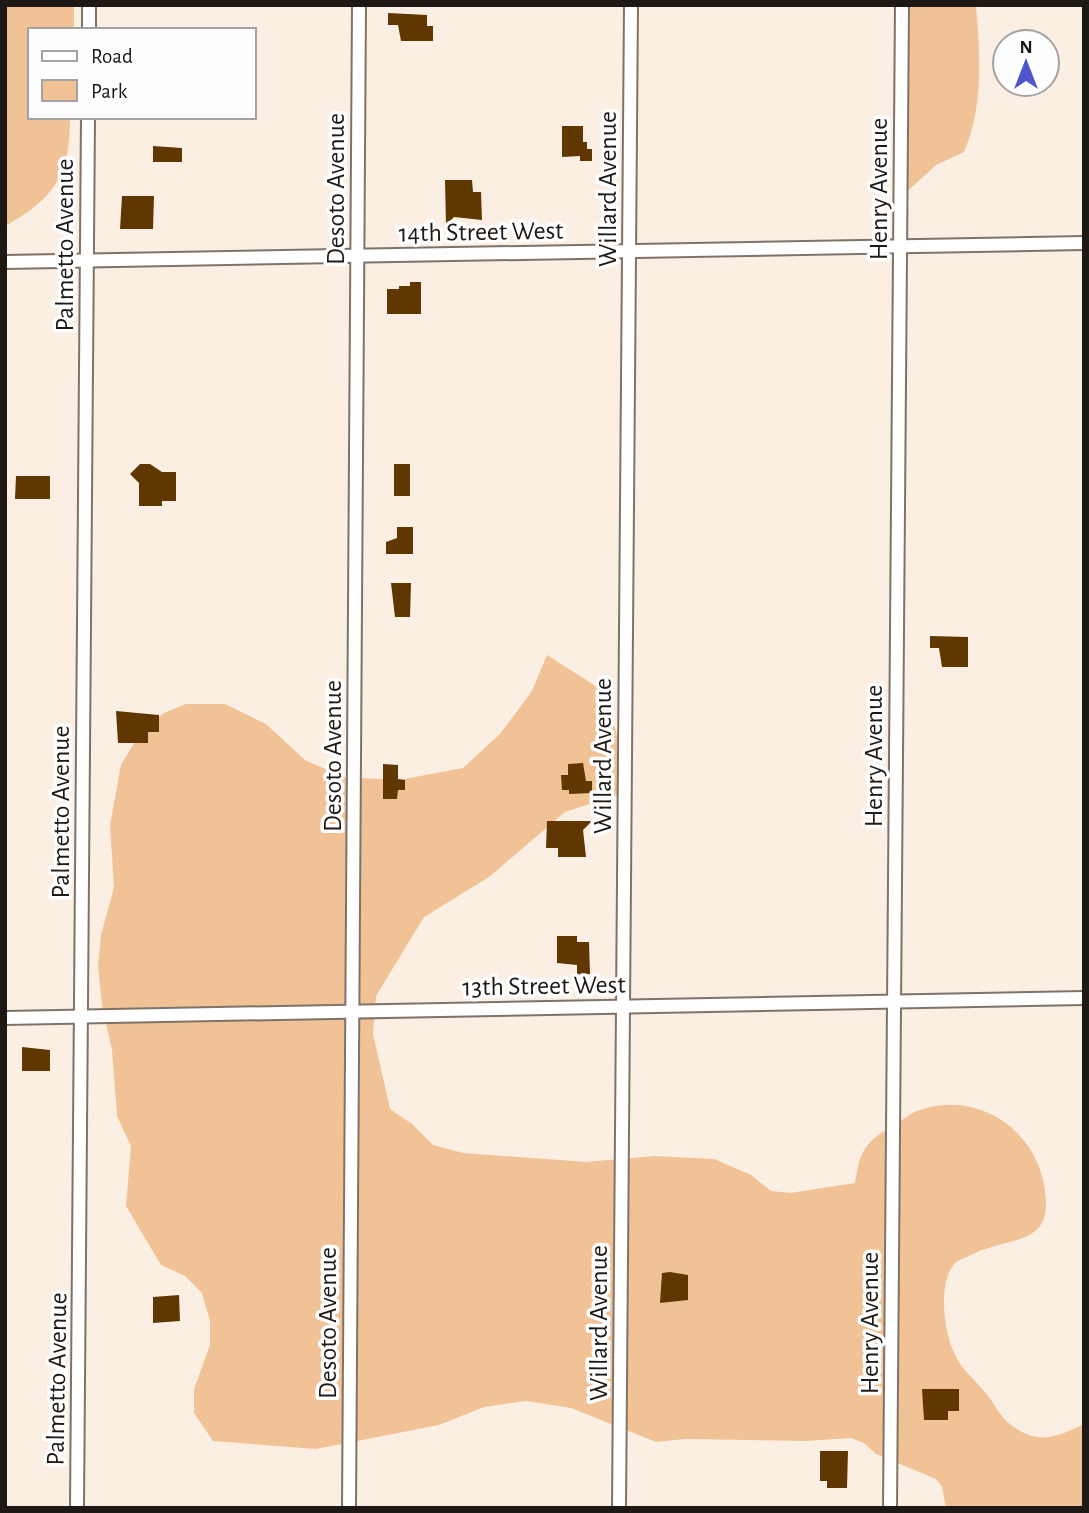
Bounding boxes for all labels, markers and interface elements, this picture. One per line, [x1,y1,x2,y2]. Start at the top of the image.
legend [28,28,256,119]
north arrow [991,28,1061,98]
text: N [1019,38,1033,57]
text: Road [91,46,133,67]
text: Park [91,81,128,102]
street label: Willard Avenue [595,111,621,267]
street label: Desoto Avenue [323,113,349,265]
street label: Henry Avenue [866,118,892,260]
street label: Palmetto Avenue [52,158,78,332]
street label: 14th Street West [398,218,564,246]
street label: Willard Avenue [590,678,616,834]
street label: Desoto Avenue [320,680,346,832]
street label: Henry Avenue [861,685,887,827]
street label: Palmetto Avenue [48,725,74,899]
street label: 13th Street West [462,972,626,1000]
street label: Willard Avenue [586,1245,612,1401]
street label: Desoto Avenue [315,1247,341,1399]
street label: Henry Avenue [857,1252,883,1394]
street label: Palmetto Avenue [42,1292,72,1466]

